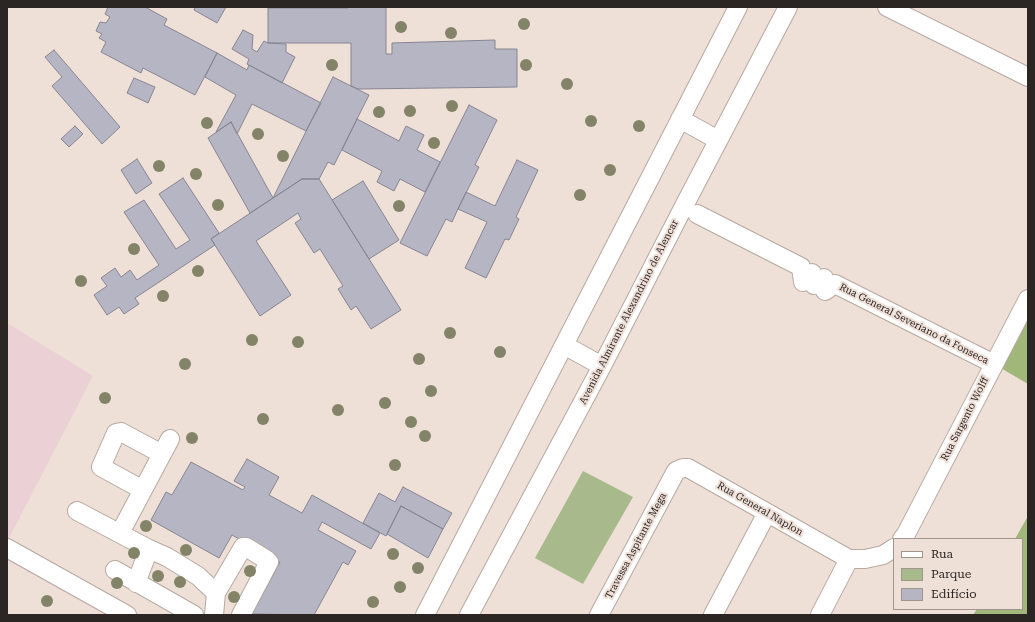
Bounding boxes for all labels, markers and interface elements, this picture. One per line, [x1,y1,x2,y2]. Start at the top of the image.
street label: Avenida Almirante Alexandrino de Alencar [577,218,681,406]
street label: Rua General Severiano da Fonseca [837,281,991,367]
street label: Rua Sargento Wolff [939,375,991,463]
street label: Rua General Naplon [715,480,805,538]
street label: Travessa Aspitante Mega [603,491,669,601]
legend [893,538,1023,610]
text: Rua [931,547,953,561]
text: Parque [931,567,971,581]
text: Edifício [931,587,977,601]

